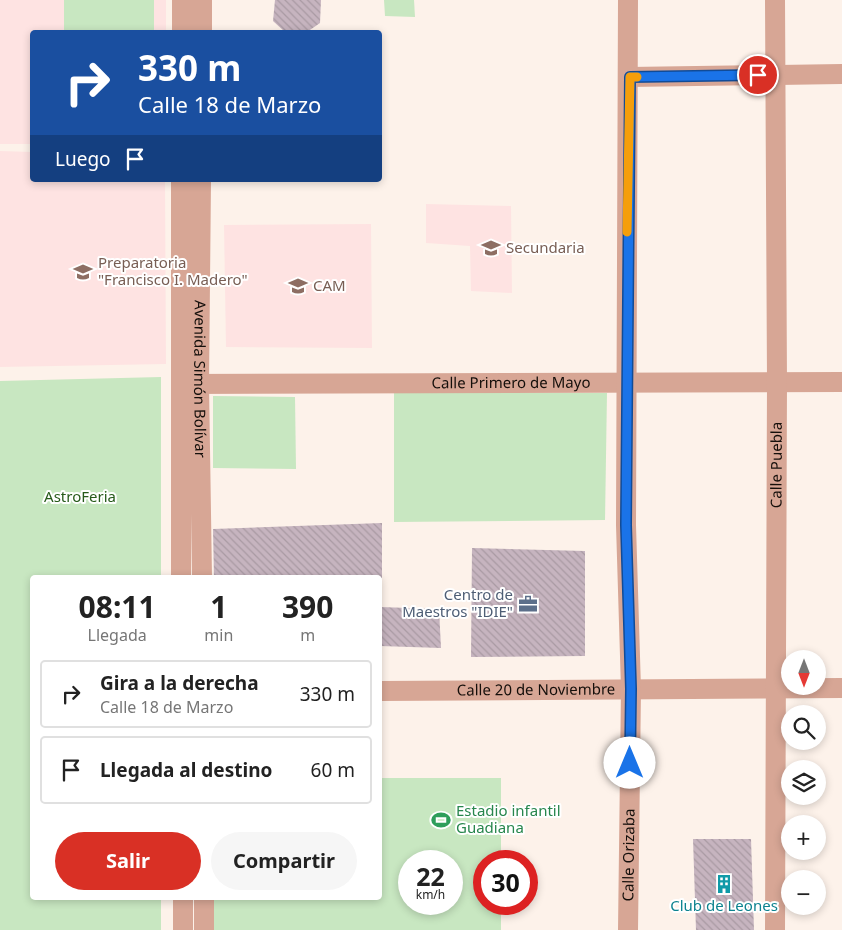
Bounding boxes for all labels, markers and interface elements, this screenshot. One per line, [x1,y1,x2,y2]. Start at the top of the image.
text: 330 m [138,44,241,91]
icon: right [55,50,120,115]
pin [737,54,779,96]
icon: arrive [744,61,772,89]
text: Calle 18 de Marzo [138,89,321,119]
icon: arrive [121,145,149,173]
text: Luego [55,146,111,172]
school or university icon: Secundaria [480,237,502,259]
place label: Secundaria [506,237,585,257]
place label: Preparatoria "Francisco I. Madero" [98,252,248,289]
school or university icon: Preparatoria "Francisco I. Madero" [72,261,94,283]
school or university icon: CAM [287,275,309,297]
place label: CAM [313,275,346,295]
street label: Avenida Simón Bolívar [190,300,211,458]
street label: Calle Primero de Mayo [431,372,591,392]
street label: Calle Puebla [766,422,786,508]
park label: AstroFeria [44,486,116,506]
place label: Centro de Maestros "IDIE" [402,584,513,621]
text: 08:11 [79,586,156,627]
text: 1 [210,586,227,627]
text: 390 [282,586,333,627]
office icon: Centro de Maestros "IDIE" [517,593,539,615]
text: Llegada [88,624,147,646]
text: min [204,624,233,646]
text: m [300,624,315,646]
north arrow [781,650,826,695]
map controls [781,650,826,915]
text: Gira a la derecha [100,670,259,696]
street label: Calle 20 de Noviembre [457,678,615,700]
icon: right [57,680,85,708]
text: 330 m [300,681,355,707]
text: Calle 18 de Marzo [100,696,233,718]
button: search [781,705,826,750]
position arrow [603,736,655,788]
icon: arrive [57,756,85,784]
text: Llegada al destino [100,757,272,783]
text: 60 m [311,757,355,783]
button: layers [781,760,826,805]
place label: Estadio infantil Guadiana [456,800,561,837]
street label: Calle Orizaba [617,808,639,902]
sports icon: Estadio infantil Guadiana [430,809,452,831]
button: + [781,815,826,860]
button: Salir [55,832,201,890]
button: Compartir [211,832,357,890]
speed limit sign: 30 [473,850,538,915]
text: 22 [416,859,445,893]
button: − [781,870,826,915]
building icon: Club de Leones [713,873,735,895]
text: km/h [416,886,445,903]
place label: Club de Leones [670,895,778,915]

